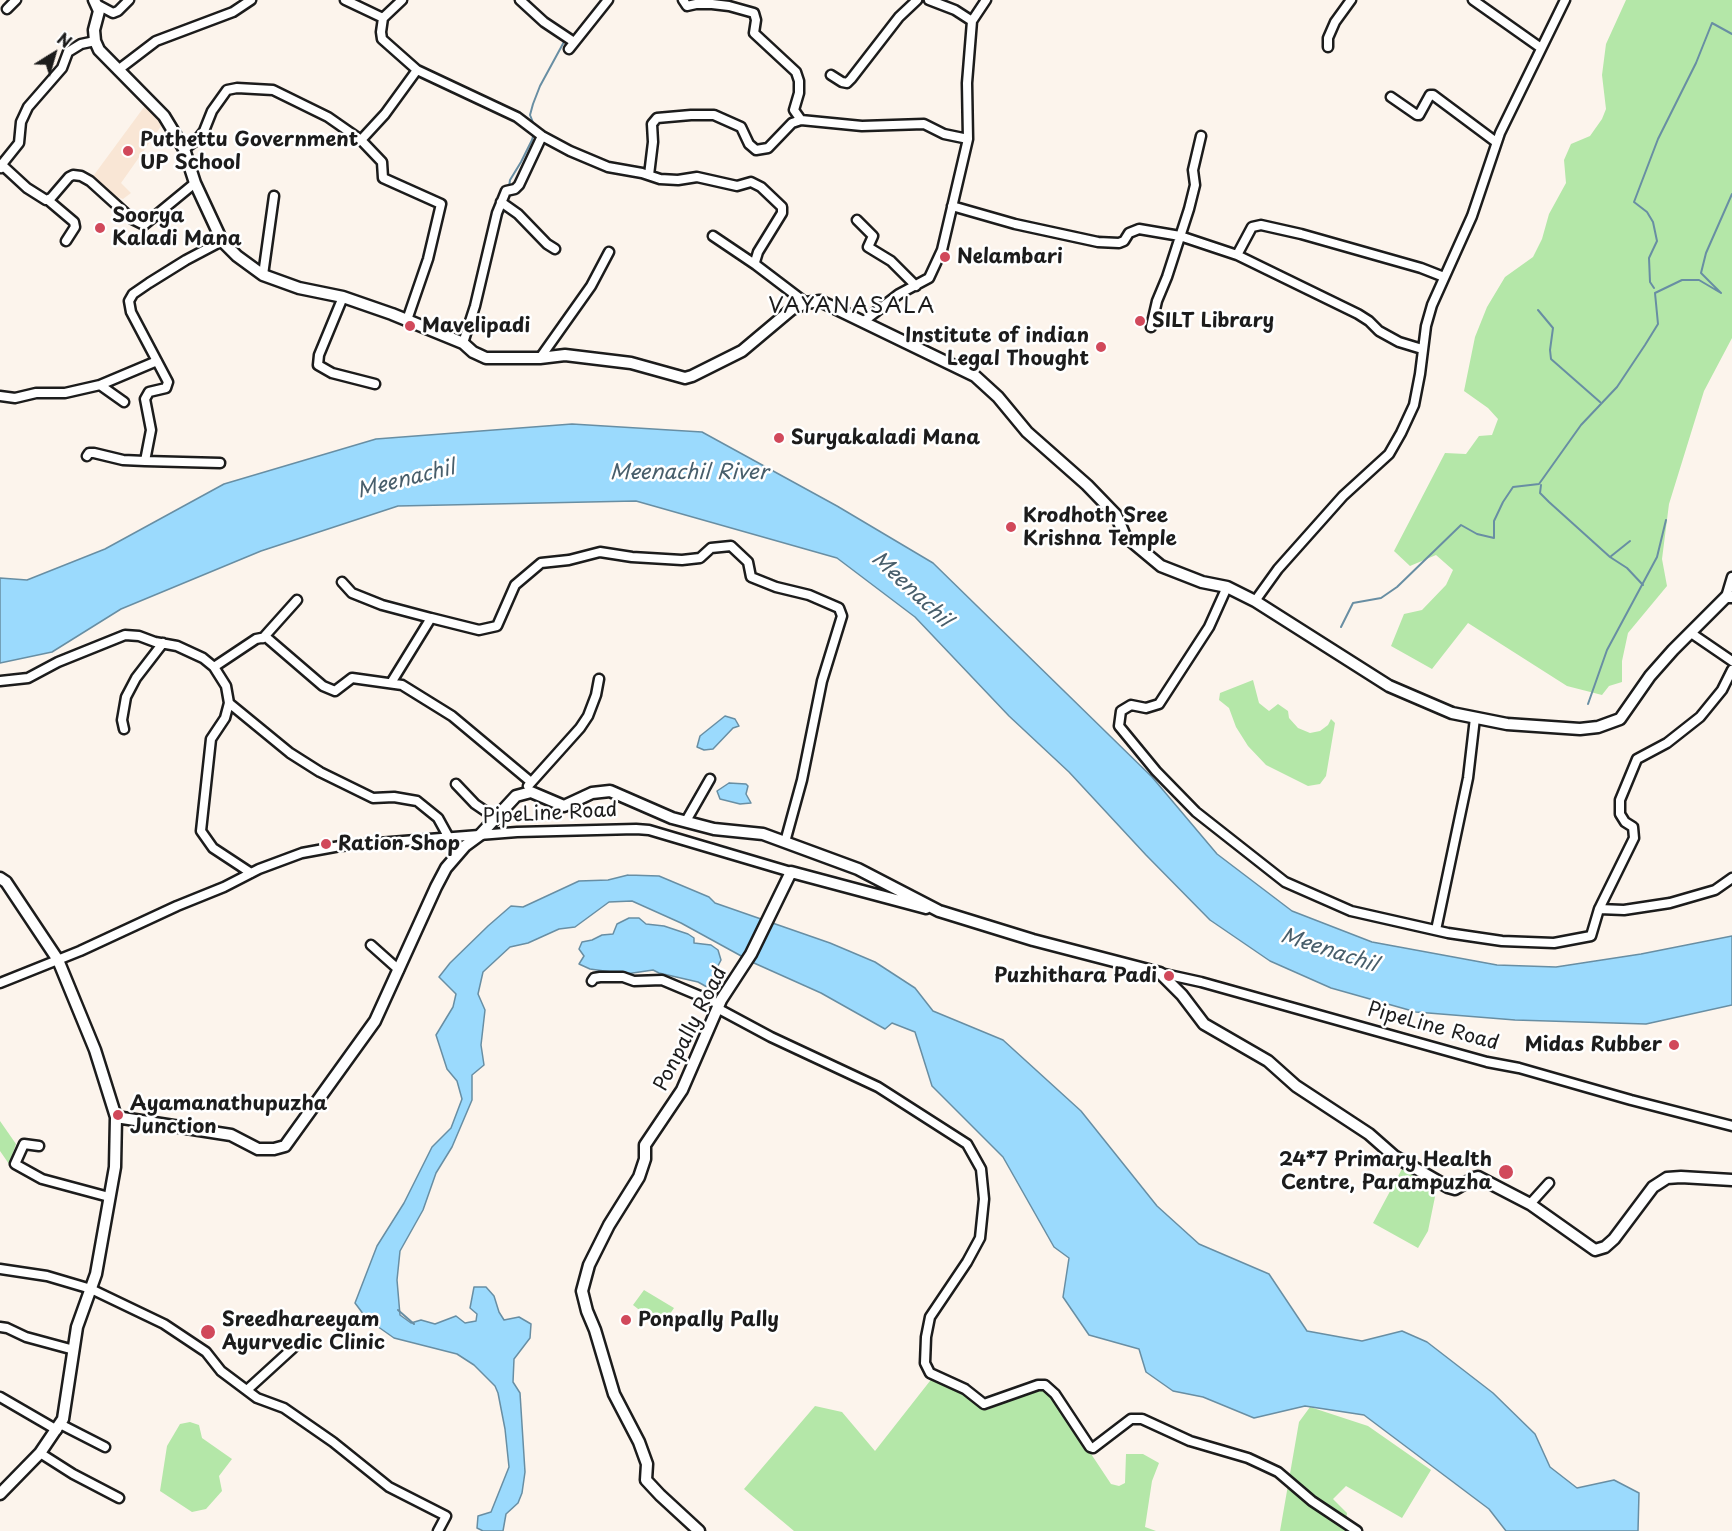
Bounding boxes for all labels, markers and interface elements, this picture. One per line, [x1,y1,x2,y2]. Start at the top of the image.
north arrow [24,24,84,84]
text: N [53,26,77,53]
place label: Puthettu Government UP School [140,128,358,175]
marker: Puthettu Government UP School [121,144,135,158]
place label: Soorya Kaladi Mana [112,204,242,251]
marker: Soorya Kaladi Mana [93,221,107,235]
place label: Nelambari [957,245,1063,269]
marker: Nelambari [938,250,952,264]
district label: VAYANASALA [768,294,936,320]
place label: SILT Library [1152,309,1274,333]
place label: Mavelipadi [422,314,530,338]
marker: SILT Library [1133,314,1147,328]
marker: Mavelipadi [403,319,417,333]
place label: Institute of indian Legal Thought [905,324,1089,371]
marker: Institute of indian Legal Thought [1094,340,1108,354]
place label: Suryakaladi Mana [791,426,980,450]
marker: Suryakaladi Mana [772,431,786,445]
water label: Meenachil [354,456,458,504]
water label: Meenachil River [610,460,768,486]
place label: Krodhoth Sree Krishna Temple [1023,504,1177,551]
marker: Krodhoth Sree Krishna Temple [1004,520,1018,534]
water label: Meenachil [866,547,956,633]
street label: PipeLine Road [482,798,618,830]
place label: Ration Shop [338,832,460,856]
marker: Ration Shop [319,837,333,851]
water label: Meenachil [1277,924,1381,978]
street label: Ponpally Road [649,963,733,1095]
place label: Puzhithara Padi [994,964,1157,988]
marker: Puzhithara Padi [1162,969,1176,983]
street label: PipeLine Road [1365,998,1501,1056]
place label: Midas Rubber [1525,1033,1662,1057]
marker: Midas Rubber [1667,1038,1681,1052]
place label: Ayamanathupuzha Junction [130,1092,327,1139]
marker: Ayamanathupuzha Junction [111,1108,125,1122]
place label: 24*7 Primary Health Centre, Parampuzha [1279,1148,1492,1195]
marker: 24*7 Primary Health Centre, Parampuzha [1497,1163,1515,1181]
place label: Sreedhareeyam Ayurvedic Clinic [222,1308,385,1355]
place label: Ponpally Pally [638,1308,779,1332]
marker: Ponpally Pally [619,1313,633,1327]
marker: Sreedhareeyam Ayurvedic Clinic [199,1323,217,1341]

